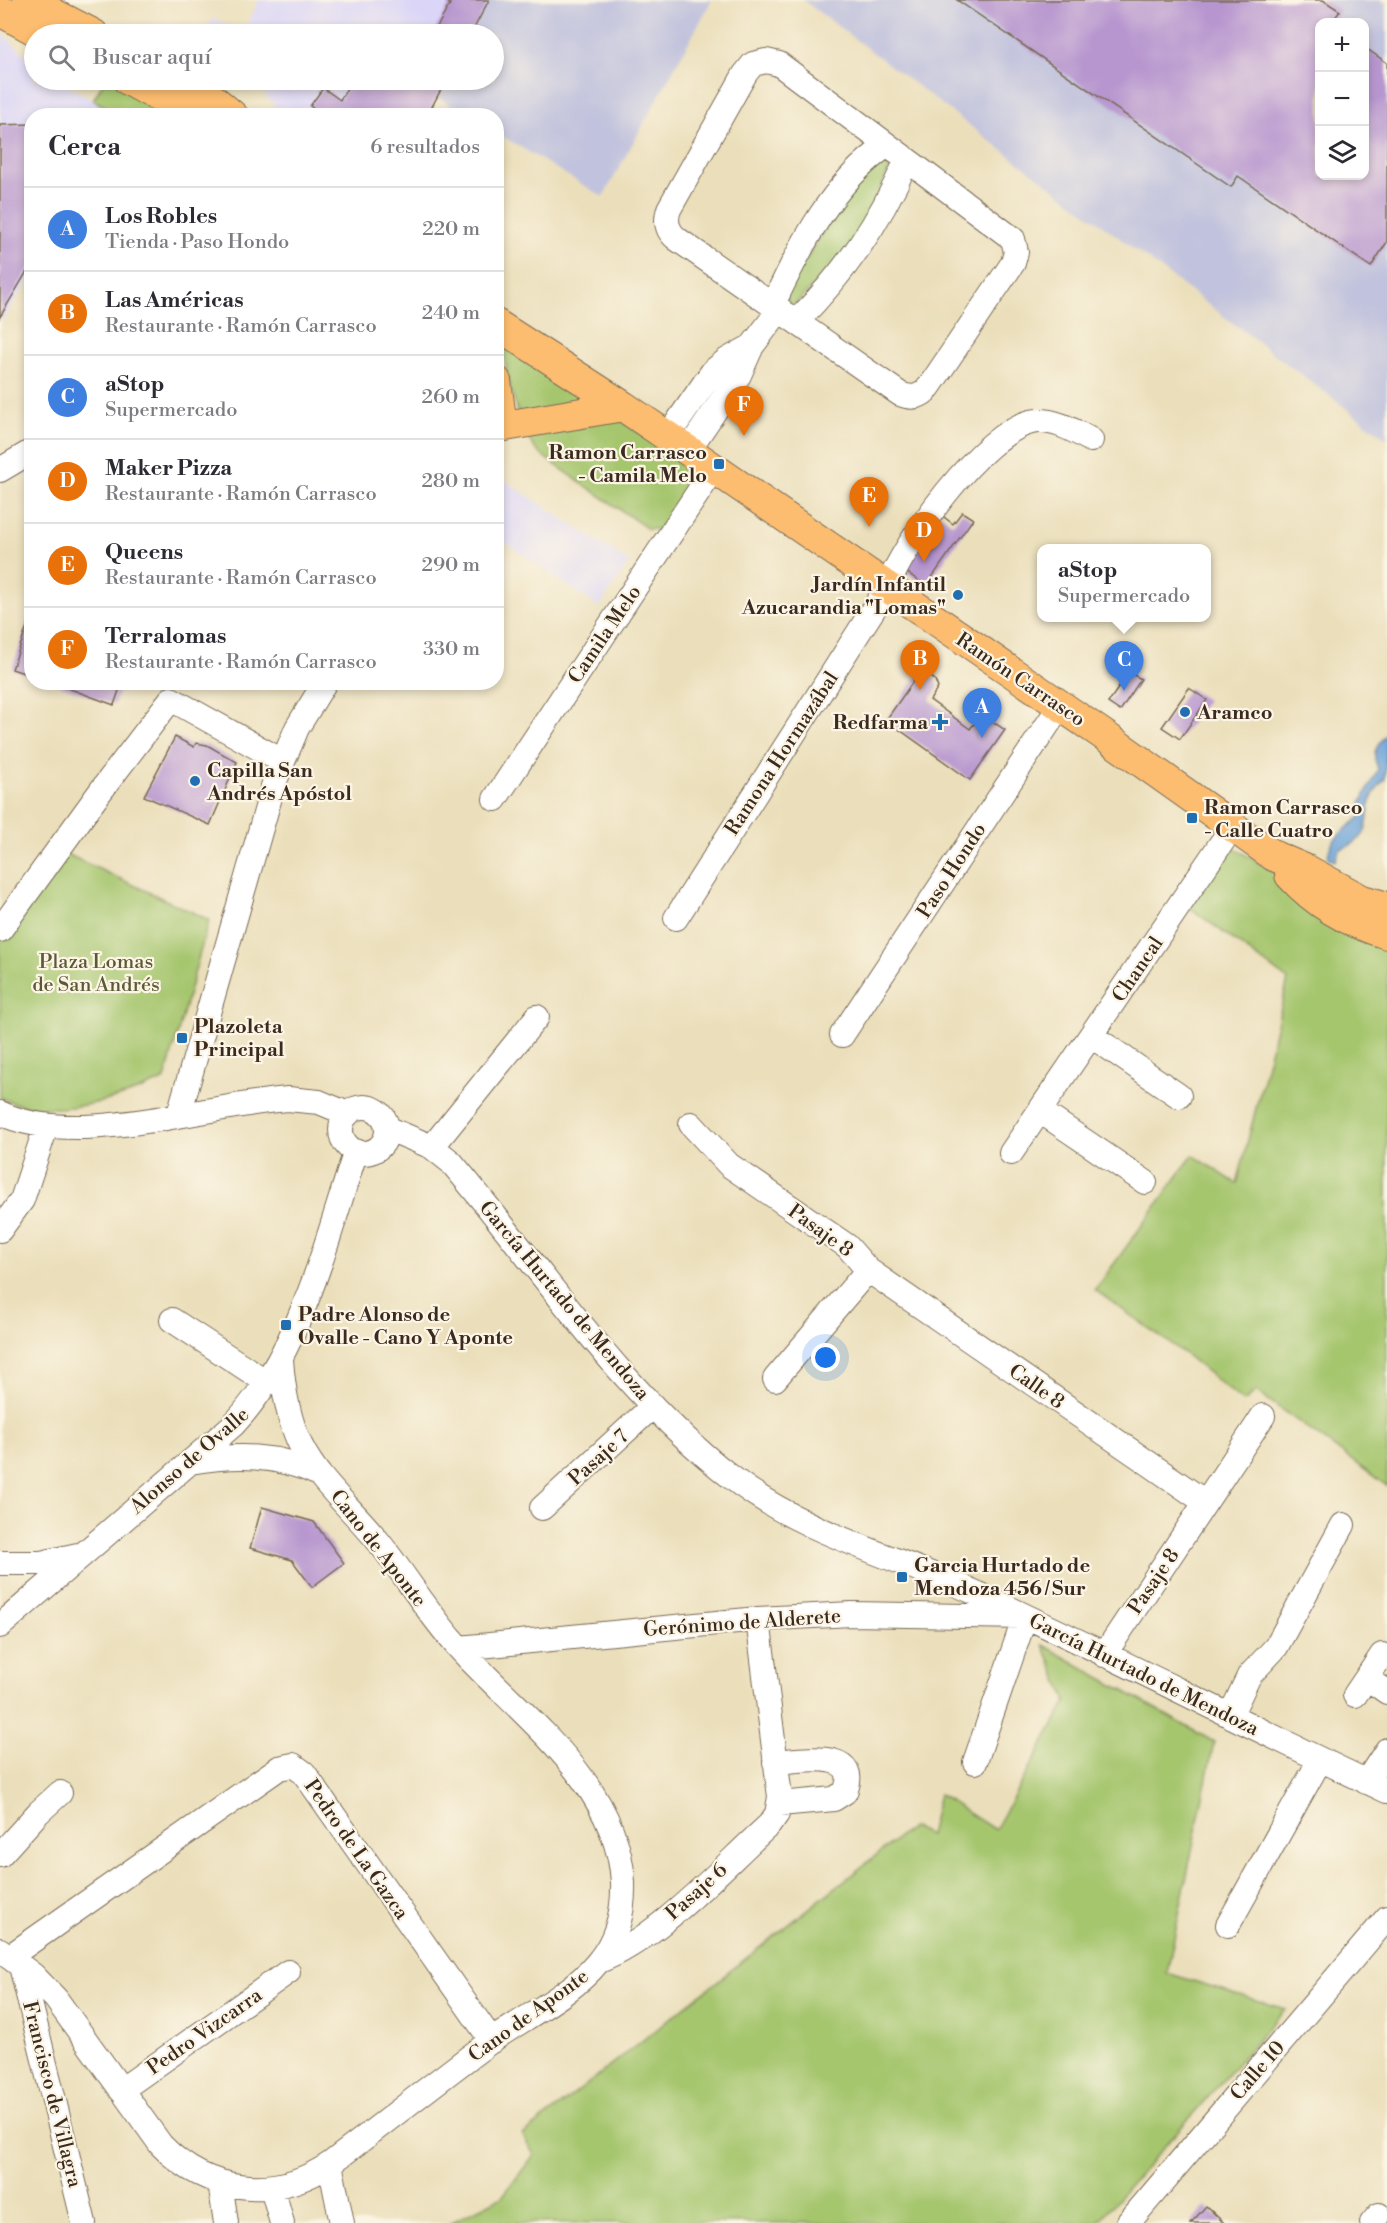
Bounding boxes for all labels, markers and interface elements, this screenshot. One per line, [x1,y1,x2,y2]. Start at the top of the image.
map controls [1315,18,1369,180]
button: + [1315,18,1369,72]
search box [24,24,504,90]
icon: search [45,41,78,74]
text: Buscar aquí [93,44,211,71]
button: − [1315,72,1369,126]
button: layers [1315,126,1369,180]
text: Cerca [48,131,121,163]
text: 6 resultados [370,135,480,160]
text: Los Robles [105,203,217,230]
text: A [60,217,75,242]
text: 220 m [422,217,480,242]
text: Tienda · Paso Hondo [105,230,289,255]
text: Las Américas [105,287,244,314]
text: B [60,301,75,326]
text: 240 m [422,301,480,326]
text: Restaurante · Ramón Carrasco [105,314,377,339]
text: aStop [105,371,165,398]
text: C [60,385,75,410]
text: 260 m [422,385,480,410]
pin: F [724,386,764,436]
text: Supermercado [105,398,237,423]
place label: Ramon Carrasco - Camila Melo [549,441,707,489]
text: Maker Pizza [105,455,232,482]
marker: Ramon Carrasco - Camila Melo [712,457,726,471]
text: D [60,469,75,494]
text: 280 m [421,469,480,494]
pin: E [850,478,888,527]
text: Restaurante · Ramón Carrasco [105,482,377,507]
pin: D [904,512,944,562]
text: Queens [105,539,183,566]
popup [1037,544,1211,622]
text: E [61,553,74,578]
text: 290 m [422,553,480,578]
text: aStop [1058,557,1117,584]
text: Restaurante · Ramón Carrasco [105,566,377,591]
place label: Jardín Infantil Azucarandia "Lomas" [741,573,946,621]
street label: Camila Melo [563,581,647,689]
text: Supermercado [1058,584,1190,609]
marker: Jardín Infantil Azucarandia "Lomas" [951,588,965,602]
text: Terralomas [105,623,226,650]
street label: Ramón Carrasco [951,628,1090,733]
text: F [60,637,75,662]
text: 330 m [423,637,480,662]
pin: B [900,640,940,690]
pin: C [1104,642,1144,691]
text: Restaurante · Ramón Carrasco [105,650,377,675]
street label: Ramona Hormazábal [720,667,845,840]
pin: A [962,688,1002,738]
place label: Aramco [1196,701,1272,726]
marker: Aramco [1178,705,1192,719]
place label: Redfarma [833,711,928,736]
marker: Redfarma [933,715,947,729]
place label: Capilla San Andrés Apóstol [206,759,352,807]
marker: Capilla San Andrés Apóstol [188,774,202,788]
place label: Ramon Carrasco - Calle Cuatro [1204,796,1363,844]
marker: Ramon Carrasco - Calle Cuatro [1185,811,1199,825]
street label: Paso Hondo [912,818,992,923]
street label: Chancal [1107,932,1169,1007]
park label: Plaza Lomas de San Andrés [32,950,160,998]
place label: Plazoleta Principal [194,1015,285,1063]
marker: Plazoleta Principal [175,1031,189,1045]
street label: García Hurtado de Mendoza [473,1196,655,1406]
street label: Pasaje 8 [783,1199,858,1263]
place label: Padre Alonso de Ovalle - Cano Y Aponte [298,1303,513,1351]
marker: Padre Alonso de Ovalle - Cano Y Aponte [279,1318,293,1332]
your location [811,1343,840,1372]
street label: Calle 8 [1003,1359,1069,1415]
street label: Alonso de Ovalle [124,1402,255,1520]
street label: Pasaje 7 [564,1425,634,1492]
street label: Cano de Aponte [324,1485,431,1613]
street label: Pasaje 8 [1123,1544,1185,1620]
place label: Garcia Hurtado de Mendoza 456 / Sur [914,1554,1090,1602]
marker: Garcia Hurtado de Mendoza 456 / Sur [895,1570,909,1584]
street label: Gerónimo de Alderete [642,1604,842,1643]
street label: García Hurtado de Mendoza [1024,1609,1263,1742]
street label: Pedro de La Gazca [298,1775,414,1925]
street label: Pasaje 6 [661,1858,733,1926]
street label: Cano de Aponte [464,1964,594,2068]
street label: Pedro Vizcarra [142,1983,268,2081]
street label: Francisco de Villagra [16,1999,87,2191]
street label: Calle 10 [1225,2036,1291,2106]

